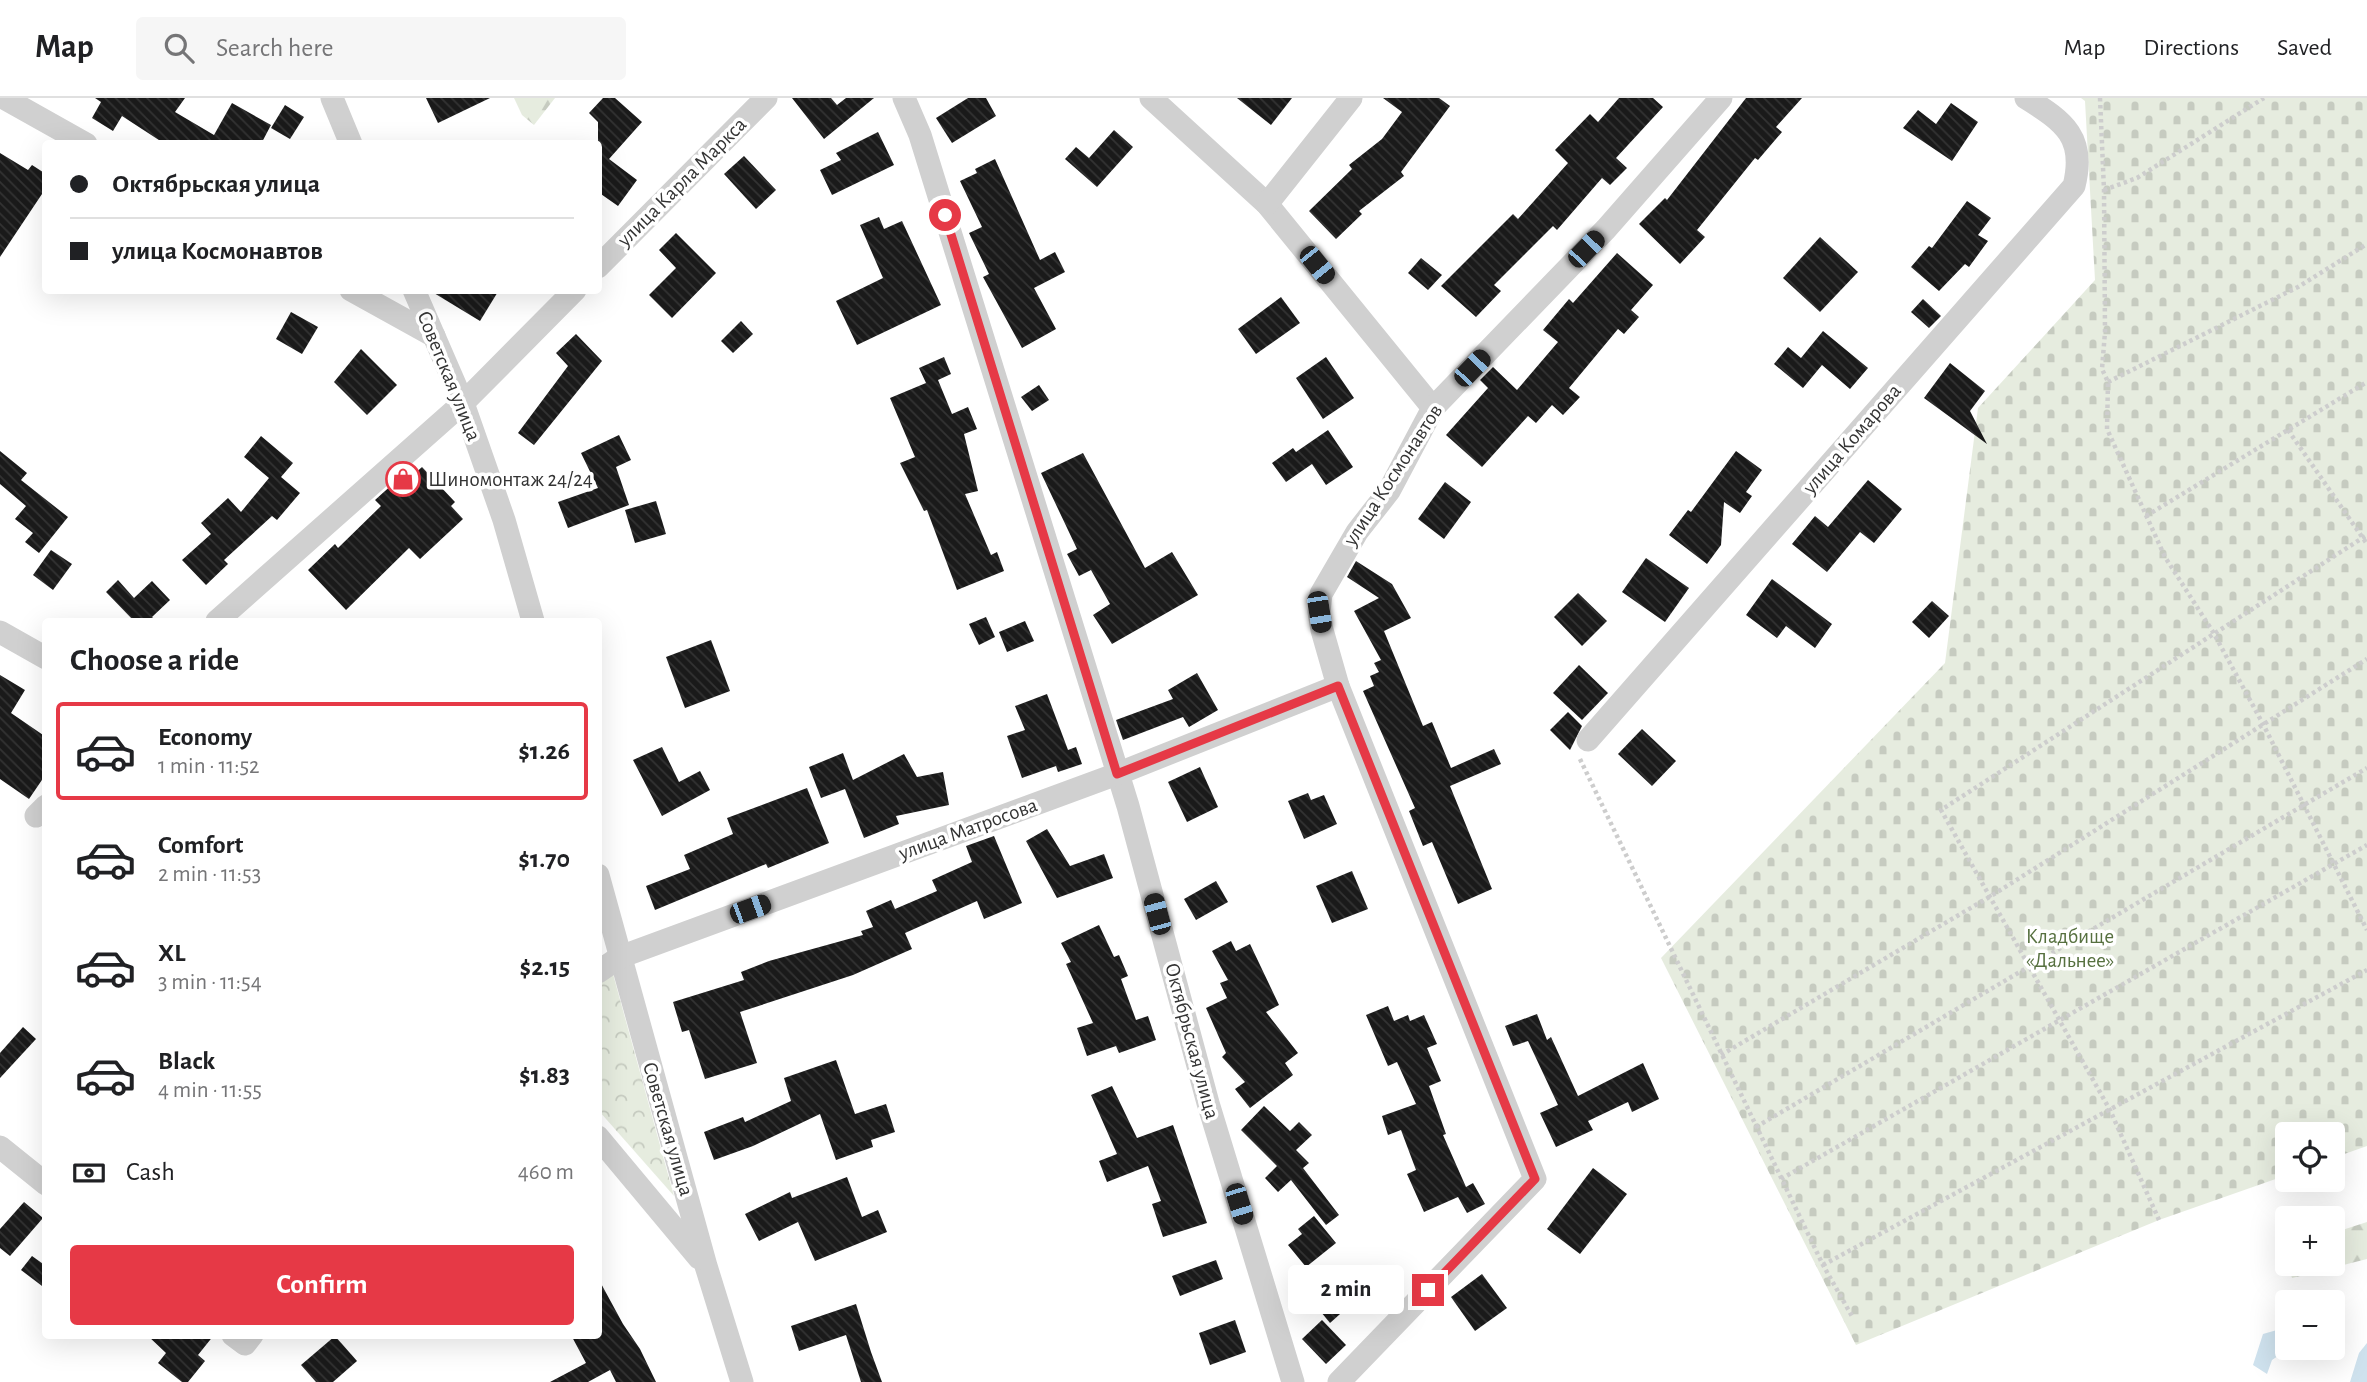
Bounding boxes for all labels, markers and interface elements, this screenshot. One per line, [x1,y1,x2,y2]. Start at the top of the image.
search box [136,17,626,80]
icon: search [160,29,198,67]
text: Map [35,31,94,64]
text: Search here [216,35,334,61]
text: Map [2063,36,2105,60]
text: Directions [2143,36,2239,60]
text: Saved [2277,36,2332,60]
street label: улица Карла Маркса [613,113,751,251]
text: Октябрьская улица [112,171,320,197]
route start [929,199,961,231]
car [1564,227,1609,271]
text: улица Космонавтов [112,238,323,264]
car [1296,242,1339,288]
street label: Советская улица [413,308,485,444]
car [1450,346,1495,390]
street label: улица Комарова [1798,380,1905,499]
street label: улица Космонавтов [1339,401,1446,550]
shop icon: Шиномонтаж 24/24 [384,460,422,498]
place label: Шиномонтаж 24/24 [428,469,593,490]
car [1306,590,1333,634]
text: Choose a ride [70,644,239,676]
icon: car [74,720,137,783]
text: Economy [158,724,252,750]
text: $1.26 [518,738,570,764]
text: 1 min · 11:52 [158,755,260,778]
street label: улица Матросова [895,794,1041,864]
icon: car [74,828,137,891]
text: Comfort [158,832,243,858]
text: $1.70 [518,846,570,872]
text: 2 min · 11:53 [158,863,261,886]
car [1142,891,1173,937]
car [727,892,774,926]
park label: Кладбище «Дальнее» [2026,926,2114,971]
icon: car [74,936,137,999]
text: XL [158,940,185,966]
text: $2.15 [520,954,570,980]
street label: Октябрьская улица [1161,961,1223,1122]
text: 3 min · 11:54 [158,971,262,994]
icon: car [74,1044,137,1107]
text: Black [158,1048,215,1074]
street label: Советская улица [639,1060,697,1199]
text: $1.83 [519,1062,570,1088]
text: 4 min · 11:55 [158,1079,262,1102]
map controls [2275,1122,2345,1360]
button: locate [2275,1122,2345,1192]
icon: cash [70,1154,108,1192]
text: Cash [126,1159,175,1185]
text: 460 m [518,1161,574,1184]
car [1223,1181,1256,1227]
button: + [2275,1206,2345,1276]
button: Confirm [70,1245,574,1325]
callout: 2 min [1288,1266,1404,1314]
route end [1412,1274,1444,1306]
text: 2 min [1320,1278,1372,1301]
button: − [2275,1290,2345,1360]

